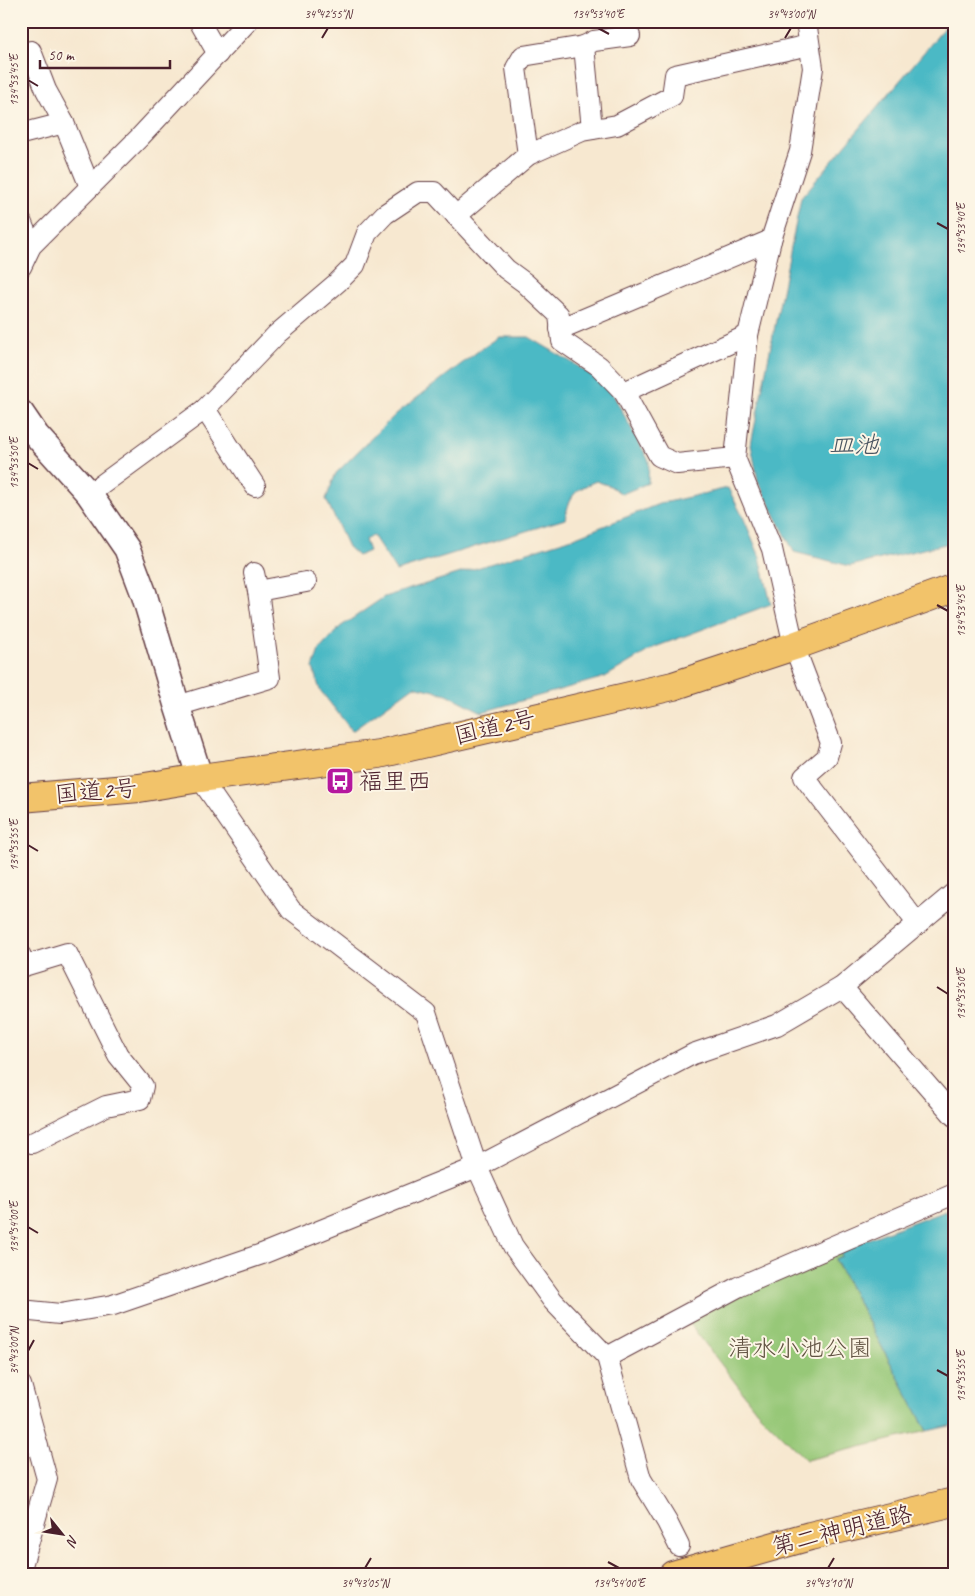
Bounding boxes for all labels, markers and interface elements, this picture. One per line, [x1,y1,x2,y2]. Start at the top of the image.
text: 34°42'55"N [304,6,353,22]
text: 134°53'40"E [572,6,626,22]
text: 34°43'00"N [767,6,816,22]
scale bar [40,38,170,70]
text: 50 m [48,46,75,65]
text: 134°53'45"E [6,52,22,106]
text: 134°53'40"E [953,201,969,255]
water label: 皿池 [829,429,880,461]
text: 134°53'50"E [6,435,22,489]
text: 134°53'45"E [953,583,969,637]
street label: 国道2号 [451,703,539,751]
bus stop icon: 福里西 [325,766,355,796]
place label: 福里西 [359,766,431,796]
street label: 国道2号 [53,772,139,810]
text: 134°53'55"E [6,817,22,871]
text: 134°53'50"E [953,966,969,1020]
text: 134°54'00"E [6,1199,22,1253]
text: 34°43'00"N [6,1326,22,1375]
park label: 清水小池公園 [728,1333,872,1363]
text: 134°53'55"E [953,1348,969,1402]
street label: 第二神明道路 [769,1498,915,1562]
north arrow [38,1508,88,1558]
text: N [62,1532,82,1550]
text: 34°43'05"N [341,1575,390,1591]
text: 134°54'00"E [593,1575,647,1591]
text: 34°43'10"N [804,1575,853,1591]

